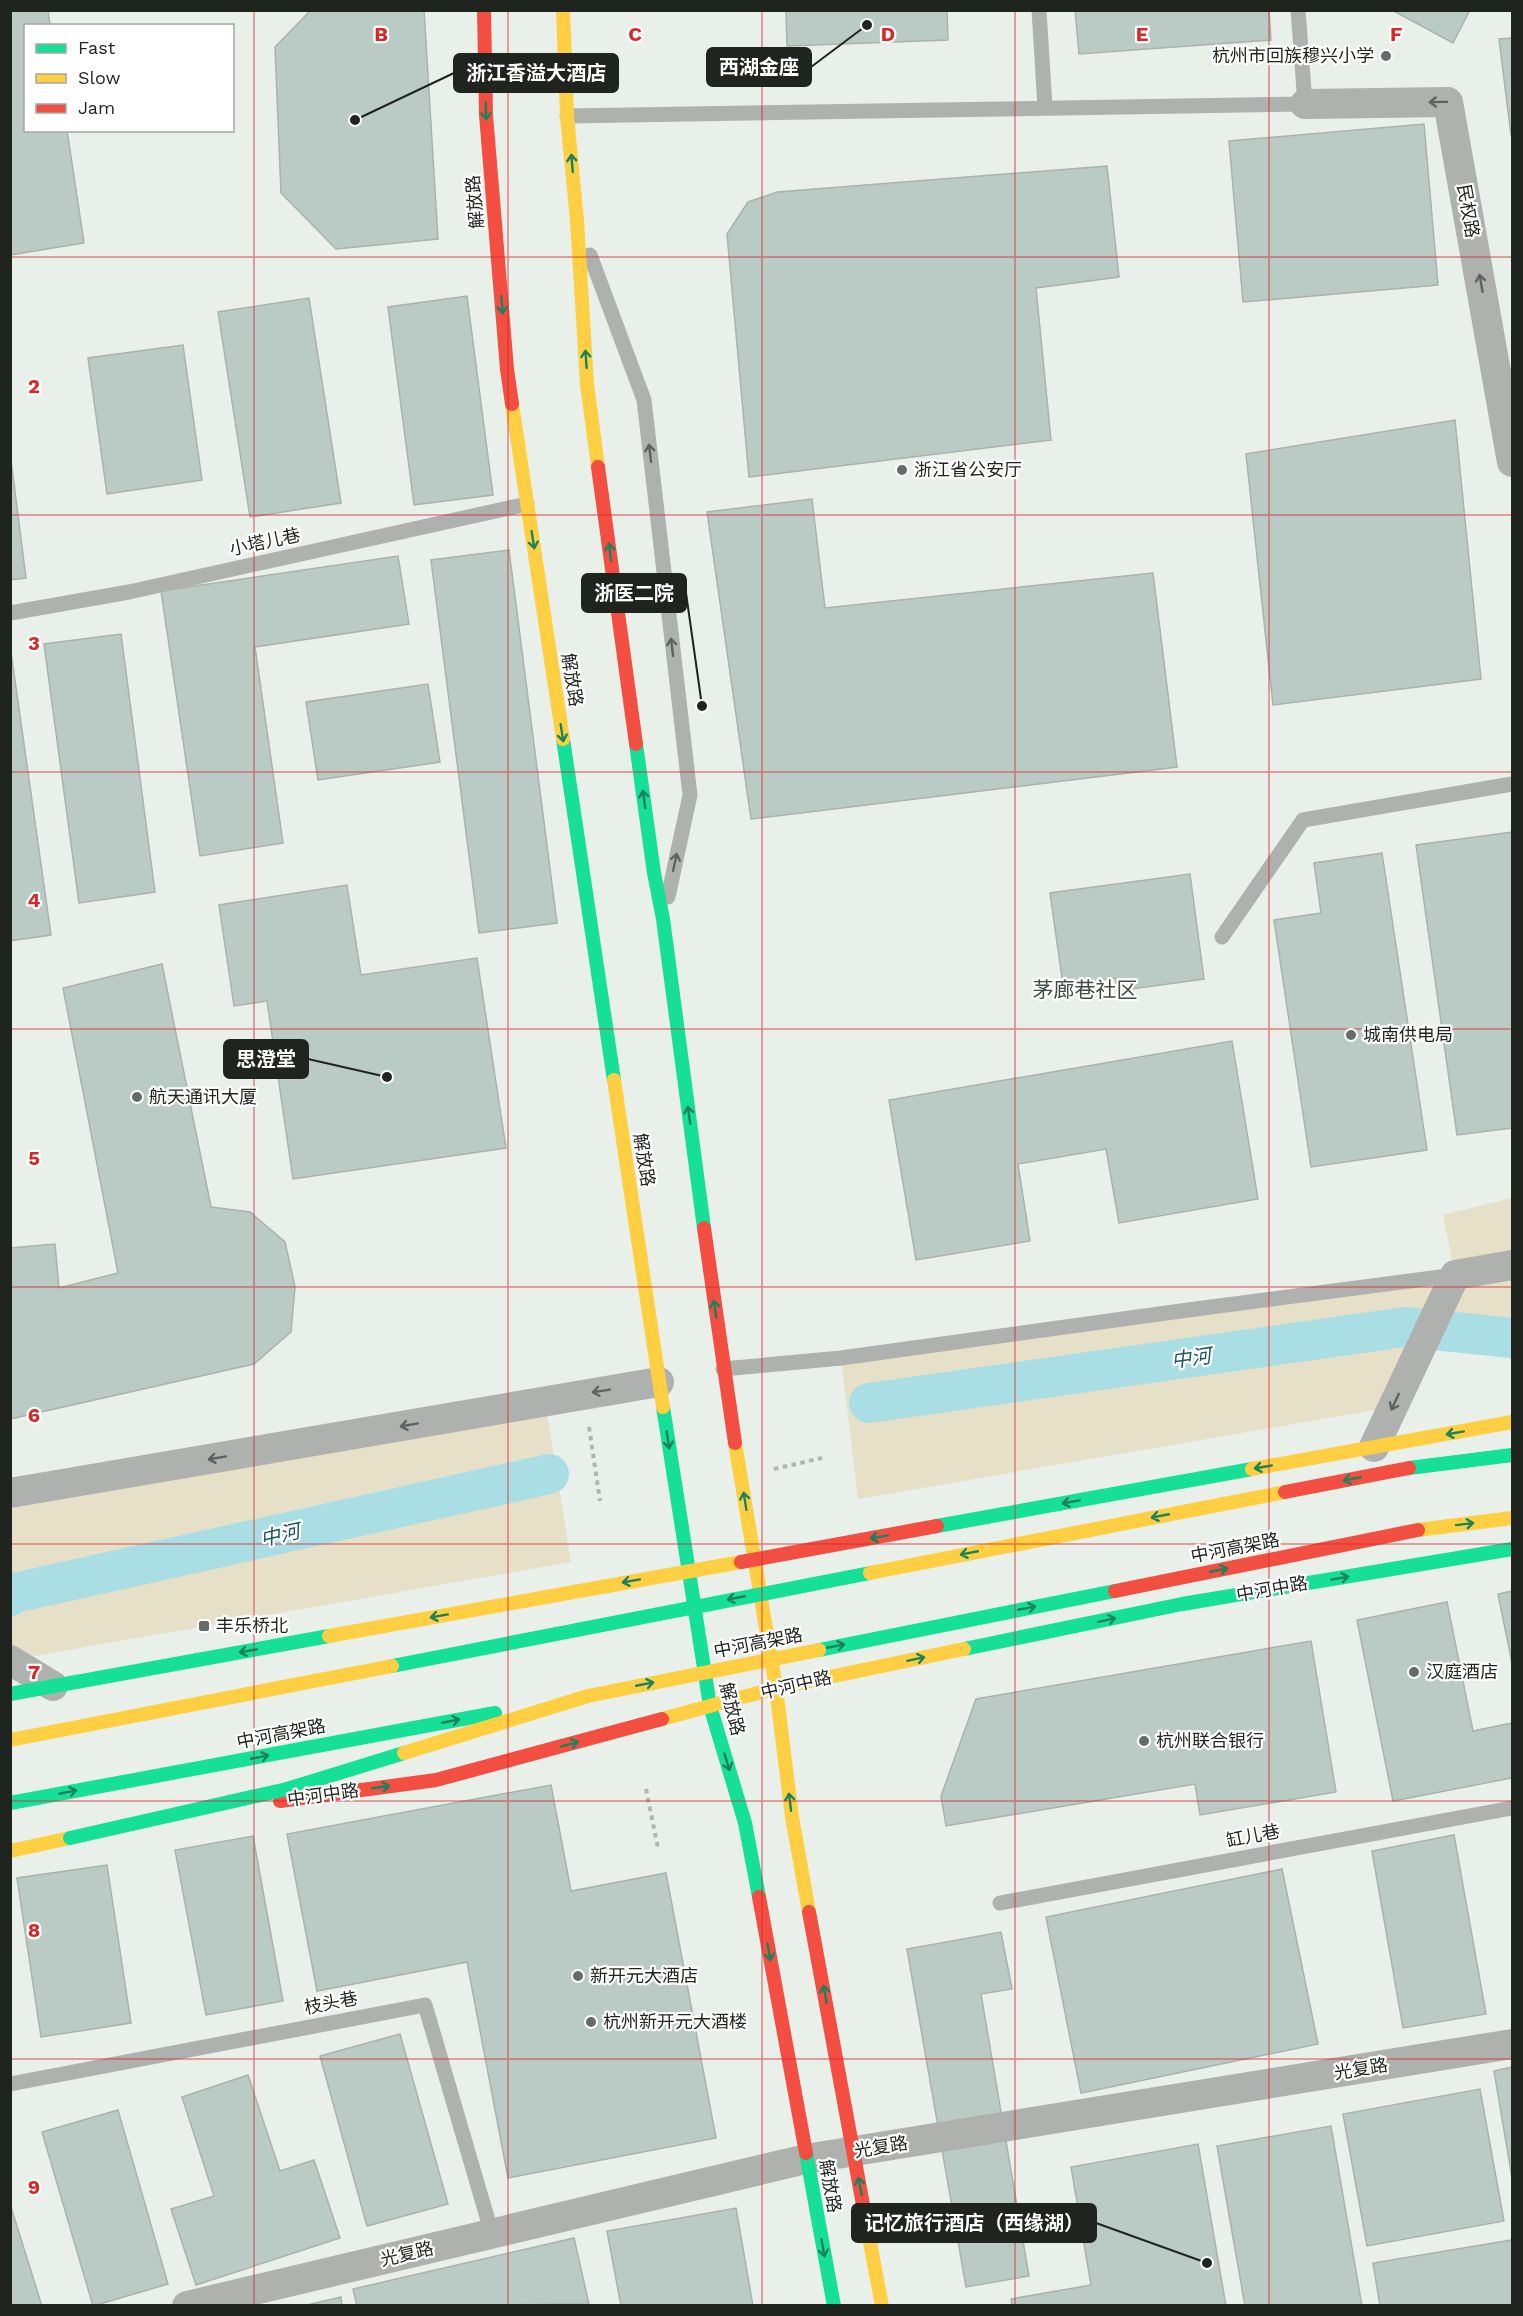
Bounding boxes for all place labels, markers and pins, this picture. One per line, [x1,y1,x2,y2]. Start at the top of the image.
place label: 杭州市回族穆兴小学 [1212,45,1374,66]
callout: 西湖金座 [707,48,811,86]
marker: 杭州市回族穆兴小学 [1379,49,1393,63]
callout: 浙江香溢大酒店 [454,54,618,92]
place label: 浙江省公安厅 [914,459,1022,480]
marker: 浙江省公安厅 [895,463,909,477]
callout: 浙医二院 [582,574,686,612]
place label: 城南供电局 [1363,1024,1453,1045]
marker: 城南供电局 [1344,1028,1358,1042]
callout: 思澄堂 [224,1040,308,1078]
place label: 航天通讯大厦 [149,1086,257,1107]
marker: 航天通讯大厦 [130,1090,144,1104]
place label: 丰乐桥北 [216,1615,288,1636]
marker: 丰乐桥北 [197,1619,211,1633]
place label: 汉庭酒店 [1426,1661,1498,1682]
marker: 汉庭酒店 [1407,1665,1421,1679]
place label: 杭州联合银行 [1156,1730,1264,1751]
marker: 杭州联合银行 [1137,1734,1151,1748]
place label: 新开元大酒店 [590,1965,698,1986]
marker: 新开元大酒店 [571,1969,585,1983]
place label: 杭州新开元大酒楼 [603,2011,747,2032]
marker: 杭州新开元大酒楼 [584,2015,598,2029]
callout: 记忆旅行酒店（西缘湖） [852,2204,1096,2242]

